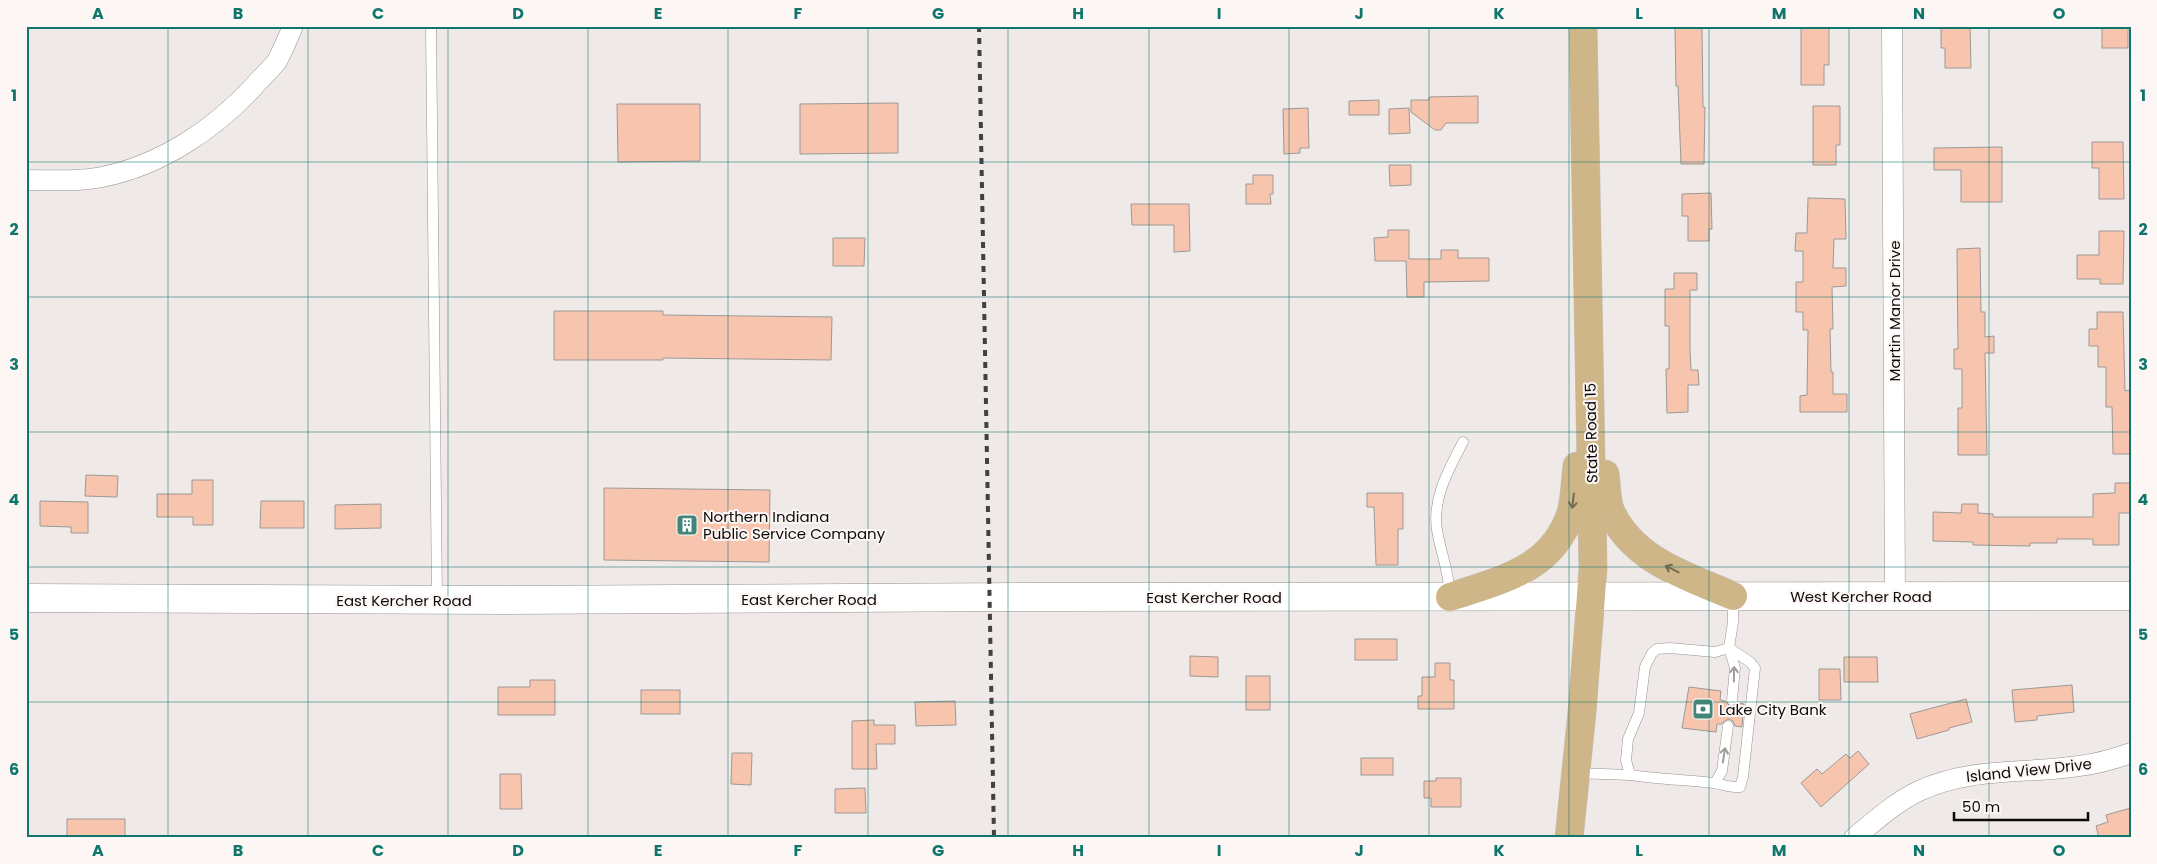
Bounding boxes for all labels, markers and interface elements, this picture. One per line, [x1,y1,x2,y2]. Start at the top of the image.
text: A [92,2,104,25]
text: B [233,2,243,25]
text: C [372,2,384,25]
text: D [512,2,524,25]
text: E [654,2,662,25]
text: F [794,2,803,25]
text: G [932,2,944,25]
text: H [1072,2,1084,25]
text: I [1217,2,1221,25]
text: J [1354,2,1364,25]
text: K [1493,2,1505,25]
text: L [1635,2,1643,25]
text: M [1772,2,1786,25]
text: N [1913,2,1925,25]
text: O [2053,2,2066,25]
text: 1 [11,84,17,107]
text: 1 [2140,84,2146,107]
text: 2 [9,218,19,241]
text: 2 [2138,218,2148,241]
street label: Martin Manor Drive [1884,241,1905,381]
text: 3 [9,353,19,376]
text: 3 [2138,353,2148,376]
street label: State Road 15 [1580,383,1602,483]
text: 4 [9,488,20,511]
text: 4 [2138,488,2149,511]
one-way arrow [1568,493,1578,509]
place label: Northern Indiana Public Service Company [703,506,886,544]
building icon: Northern Indiana Public Service Company [675,513,699,537]
one-way arrow [1665,564,1680,573]
street label: West Kercher Road [1790,586,1932,607]
street label: East Kercher Road [1146,587,1282,608]
street label: East Kercher Road [741,589,877,610]
street label: East Kercher Road [336,590,472,611]
text: 5 [9,623,19,646]
text: 5 [2138,623,2148,646]
one-way arrow [1729,666,1739,682]
bank icon: Lake City Bank [1691,697,1715,721]
place label: Lake City Bank [1719,699,1827,720]
one-way arrow [1719,748,1729,764]
street label: Island View Drive [1965,753,2093,787]
text: 6 [9,758,19,781]
text: 6 [2138,758,2148,781]
scale bar [1954,789,2088,821]
text: 50 m [1962,796,2000,817]
text: A [92,839,104,862]
text: B [233,839,243,862]
text: C [372,839,384,862]
text: D [512,839,524,862]
text: E [654,839,662,862]
text: F [794,839,803,862]
text: G [932,839,944,862]
text: H [1072,839,1084,862]
text: I [1217,839,1221,862]
text: J [1354,839,1364,862]
text: K [1493,839,1505,862]
text: L [1635,839,1643,862]
text: M [1772,839,1786,862]
text: N [1913,839,1925,862]
text: O [2053,839,2066,862]

